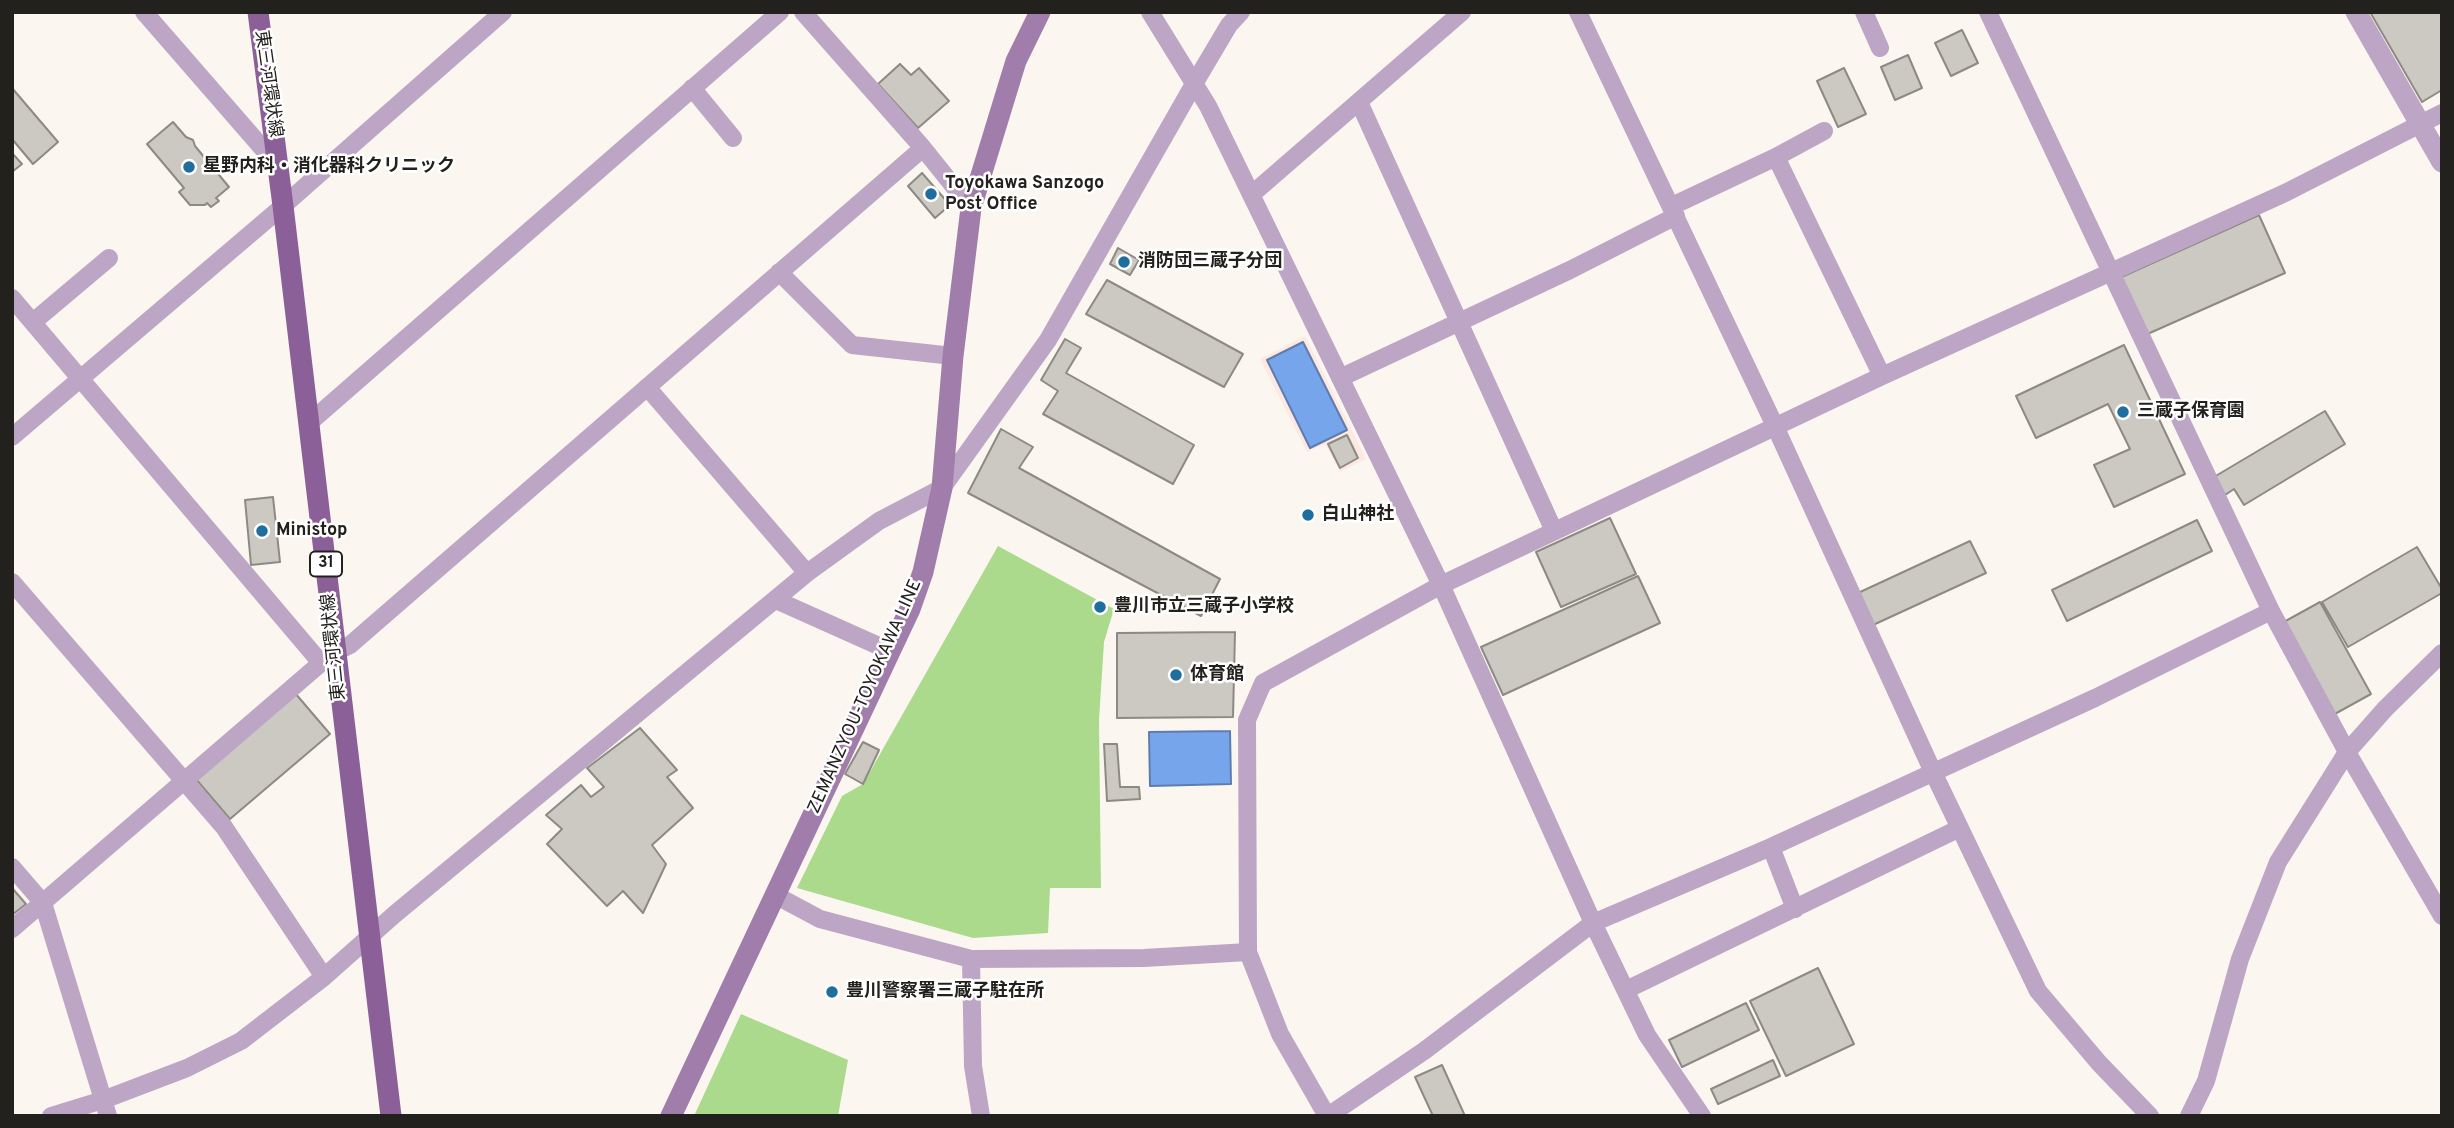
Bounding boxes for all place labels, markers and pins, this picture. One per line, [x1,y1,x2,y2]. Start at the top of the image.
place label: 星野内科・消化器科クリニック [203,156,455,178]
marker: 星野内科・消化器科クリニック [181,159,197,175]
place label: Toyokawa Sanzogo Post Office [945,173,1104,216]
marker: Toyokawa Sanzogo Post Office [923,186,939,202]
place label: 消防団三蔵子分団 [1138,251,1282,273]
marker: 消防団三蔵子分団 [1116,254,1132,270]
place label: 三蔵子保育園 [2137,401,2245,423]
marker: 三蔵子保育園 [2115,404,2131,420]
place label: 白山神社 [1322,504,1394,526]
marker: 白山神社 [1300,507,1316,523]
place label: Ministop [276,520,347,542]
marker: Ministop [254,523,270,539]
place label: 豊川市立三蔵子小学校 [1114,596,1294,618]
marker: 豊川市立三蔵子小学校 [1092,599,1108,615]
place label: 体育館 [1190,664,1244,686]
marker: 体育館 [1168,667,1184,683]
place label: 豊川警察署三蔵子駐在所 [846,981,1044,1003]
marker: 豊川警察署三蔵子駐在所 [824,984,840,1000]

